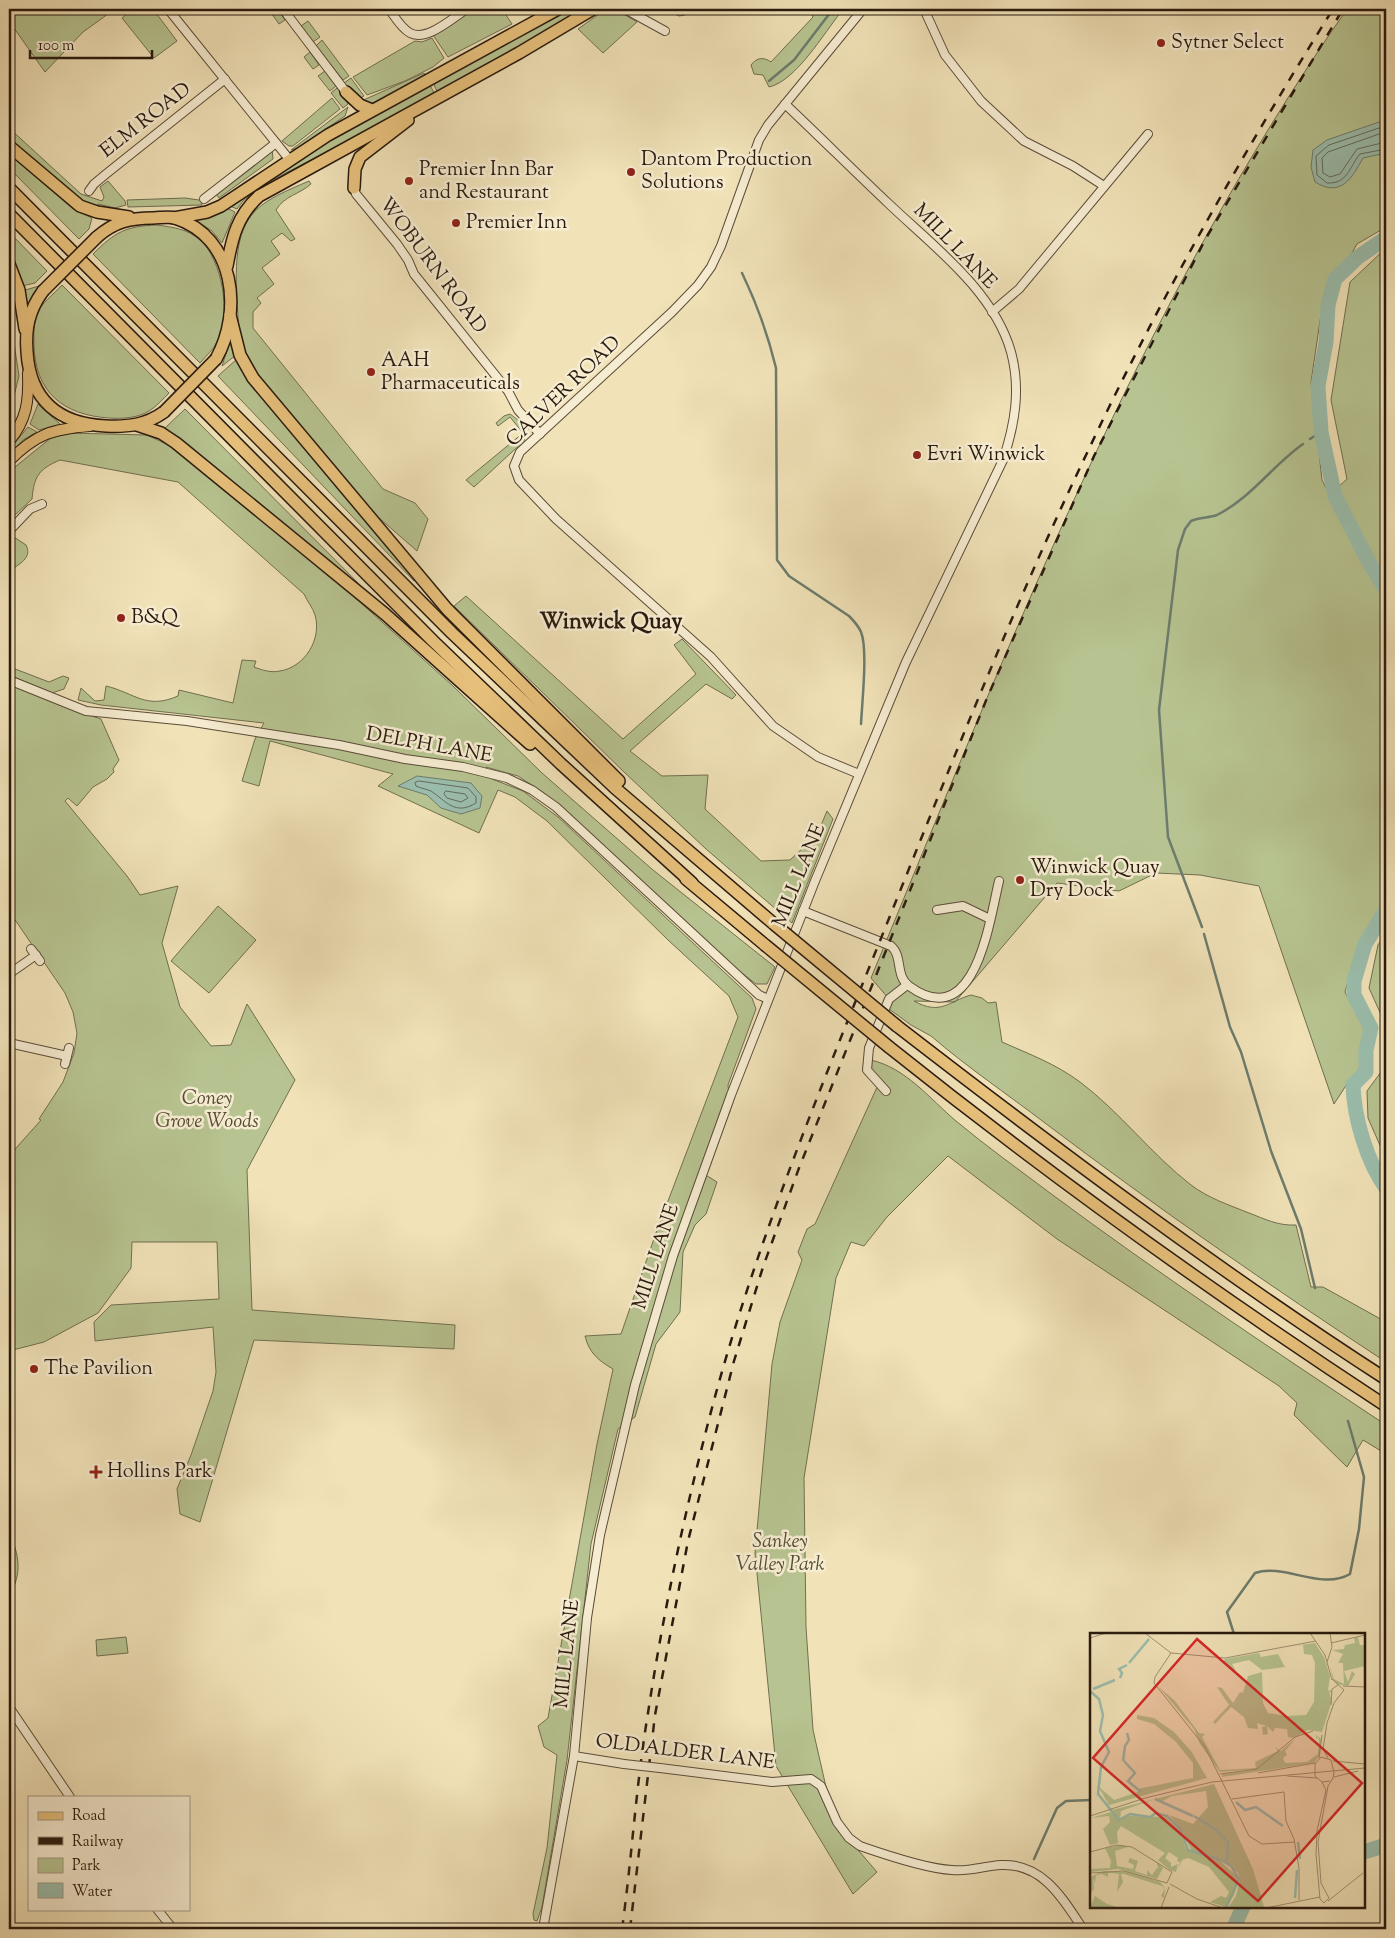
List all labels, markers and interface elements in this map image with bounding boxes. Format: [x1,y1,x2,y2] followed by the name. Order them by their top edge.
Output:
[30,28,152,60] scale bar
[1171,29,1284,58] place label: Sytner Select
[38,36,75,57] text: 100 m
[1155,37,1167,49] marker: Sytner Select
[94,76,198,166] street label: ELM ROAD
[641,146,813,198] place label: Dantom Production Solutions
[419,156,554,208] place label: Premier Inn Bar and Restaurant
[625,166,637,178] marker: Dantom Production Solutions
[403,175,415,187] marker: Premier Inn Bar and Restaurant
[371,192,493,340] street label: WOBURN ROAD
[905,197,1003,297] street label: MILL LANE
[466,209,567,238] place label: Premier Inn
[450,217,462,229] marker: Premier Inn
[500,330,628,454] street label: CALVER ROAD
[381,347,520,399] place label: AAH Pharmaceuticals
[365,366,377,378] marker: AAH Pharmaceuticals
[927,441,1045,470] place label: Evri Winwick
[911,449,923,461] marker: Evri Winwick
[131,604,180,633] place label: B&Q
[540,607,682,639] district label: Winwick Quay
[115,612,127,624] marker: B&Q
[364,721,494,771] street label: DELPH LANE
[766,820,834,932] street label: MILL LANE
[1030,854,1160,906] place label: Winwick Quay Dry Dock
[1014,874,1026,886] marker: Winwick Quay Dry Dock
[155,1085,259,1137] park label: Coney Grove Woods
[626,1200,688,1314] street label: MILL LANE
[44,1355,153,1384] place label: The Pavilion
[28,1363,40,1375] marker: The Pavilion
[107,1458,213,1487] place label: Hollins Park
[89,1465,103,1479] marker: Hollins Park
[736,1528,825,1580] park label: Sankey Valley Park
[548,1598,588,1710] street label: MILL LANE
[1090,1633,1365,1908] inset map
[594,1728,776,1778] street label: OLD ALDER LANE
[28,1796,190,1910] legend
[72,1806,106,1827] text: Road
[72,1832,124,1853] text: Railway
[72,1856,101,1877] text: Park
[72,1882,113,1903] text: Water

